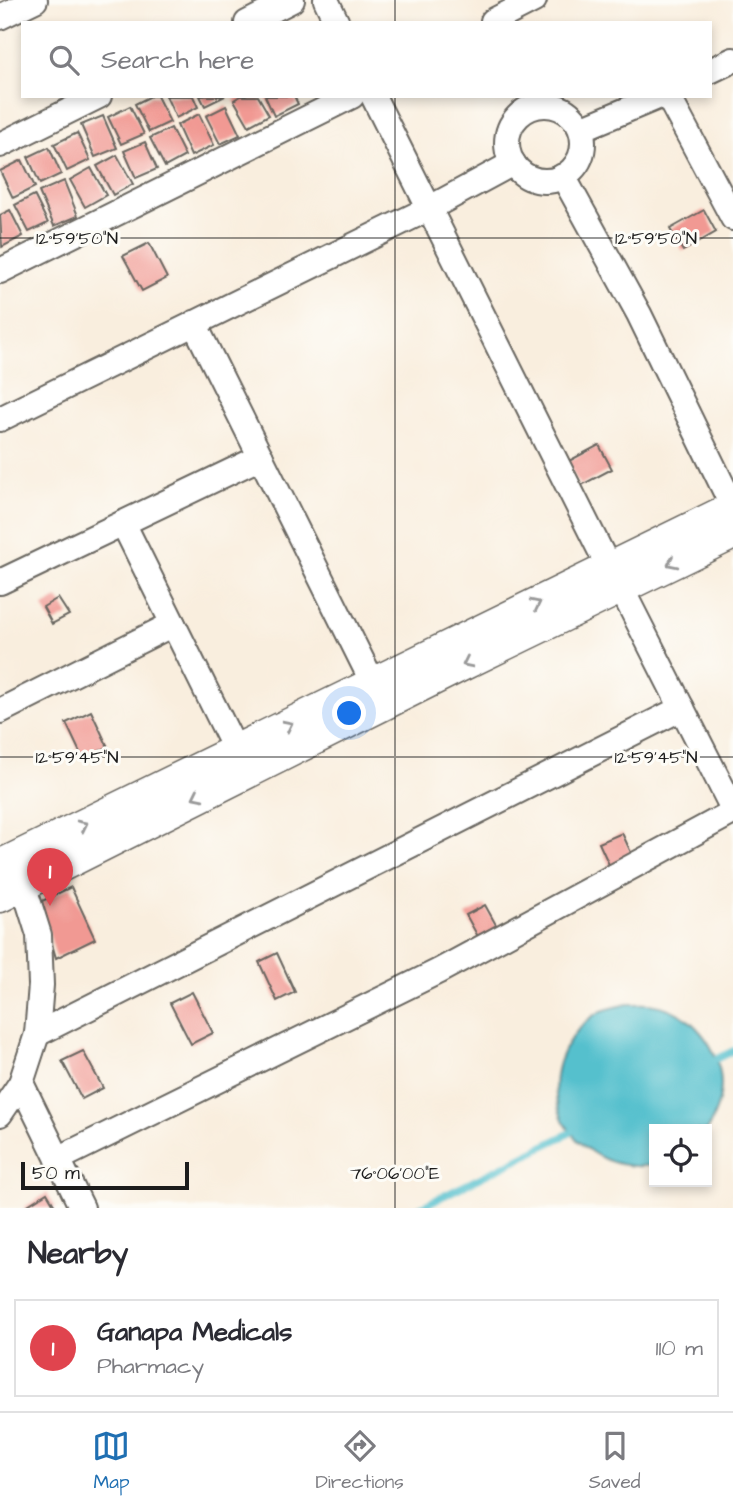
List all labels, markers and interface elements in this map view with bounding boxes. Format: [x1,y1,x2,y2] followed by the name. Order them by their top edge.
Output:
[21,21,712,98] search box
[45,41,83,79] icon: search
[101,42,254,78] text: Search here
[36,226,118,251] text: 12°59'50"N
[615,226,697,251] text: 12°59'50"N
[667,555,679,569] one-way arrow
[529,598,541,612] one-way arrow
[462,654,474,668] one-way arrow
[332,696,366,730] your location
[281,719,293,733] one-way arrow
[35,745,119,770] text: 12°59'45"N
[614,745,698,770] text: 12°59'45"N
[192,788,204,802] one-way arrow
[76,819,88,833] one-way arrow
[27,848,73,906] pin: 1
[649,1124,712,1187] map controls
[649,1124,712,1187] button: locate
[21,1159,189,1191] scale bar
[32,1160,80,1187] text: 50 m
[350,1161,440,1186] text: 76°06'00"E
[28,1233,128,1275] text: Nearby
[97,1314,292,1350] text: Ganapa Medicals
[52,1332,54,1364] text: 1
[655,1332,703,1364] text: 110 m
[97,1350,204,1382] text: Pharmacy
[92,1427,130,1496] tab: Map
[315,1427,404,1496] tab: Directions
[589,1427,640,1496] tab: Saved

